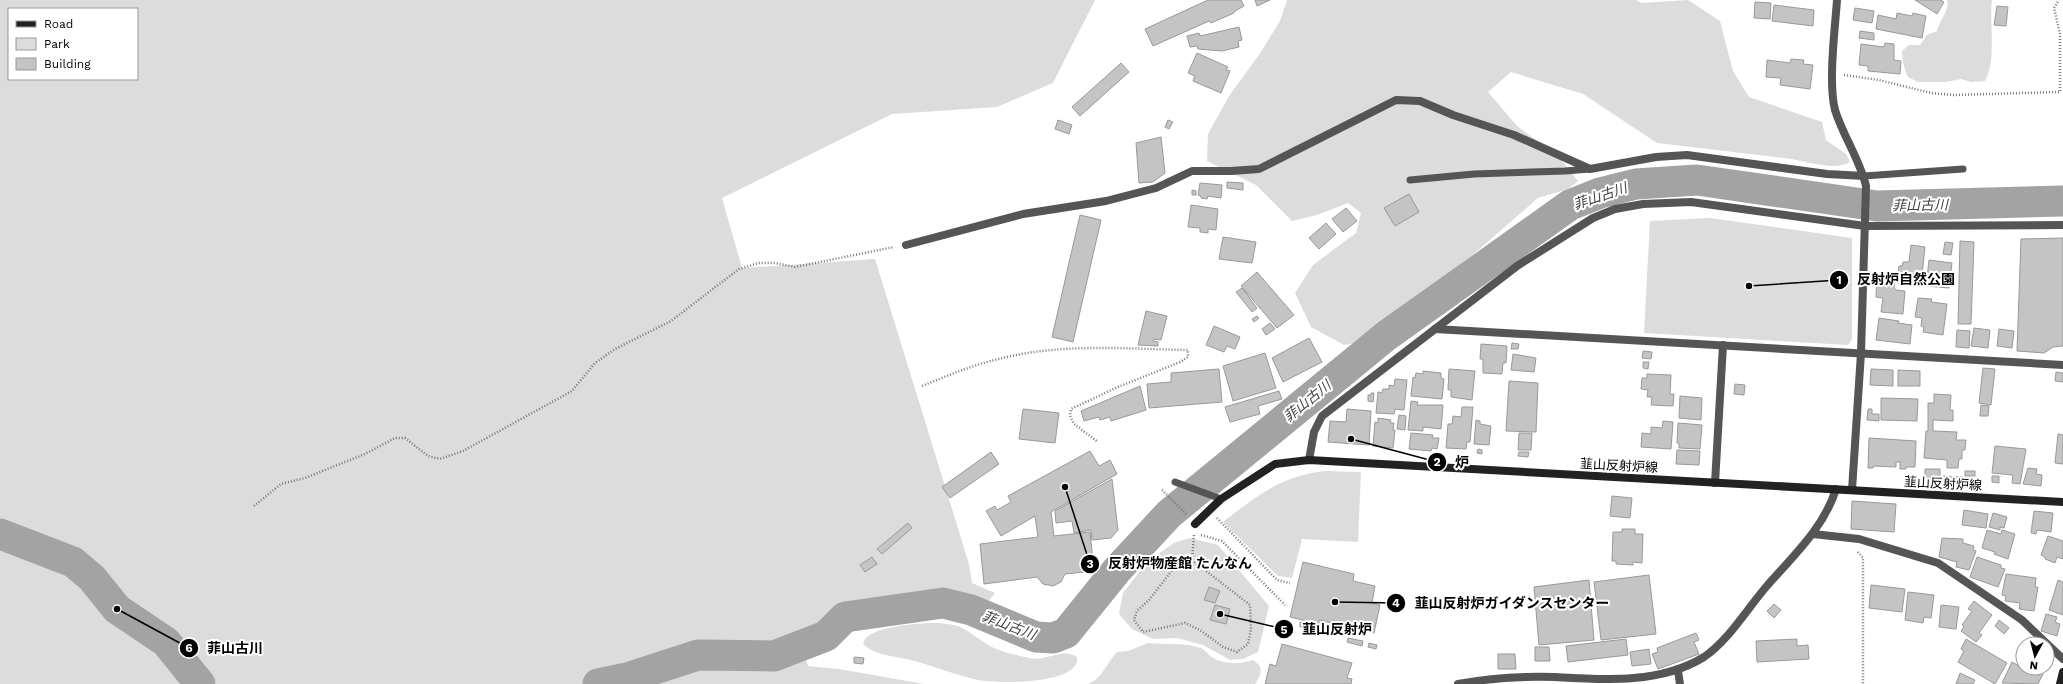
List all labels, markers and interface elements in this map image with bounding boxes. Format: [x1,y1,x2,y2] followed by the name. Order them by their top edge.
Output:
[8,8,138,80] legend
[44,17,73,31] text: Road
[44,37,70,51] text: Park
[44,57,91,71] text: Building
[1571,179,1631,213] water label: 菲山古川
[1892,196,1950,213] water label: 菲山古川
[1829,267,1963,293] callout: 反射炉自然公園
[1857,271,1955,287] text: 反射炉自然公園
[1836,273,1842,287] text: 1
[1280,376,1335,425] water label: 菲山古川
[1427,449,1477,475] callout: 炉
[1455,454,1469,470] text: 炉
[1433,455,1441,469] text: 2
[1580,456,1658,475] street label: 韮山反射炉線
[1904,474,1982,493] street label: 韮山反射炉線
[1080,551,1260,577] callout: 反射炉物産館 たんなん
[1108,555,1252,571] text: 反射炉物産館 たんなん
[1086,557,1094,571] text: 3
[1386,590,1618,616] callout: 韮山反射炉ガイダンスセンター
[1414,595,1610,611] text: 韮山反射炉ガイダンスセンター
[1392,596,1400,610] text: 4
[980,607,1040,643] water label: 菲山古川
[1274,616,1380,642] callout: 韮山反射炉
[1302,621,1372,637] text: 韮山反射炉
[1281,623,1288,637] text: 5
[179,635,271,661] callout: 菲山古川
[2015,636,2055,676] north arrow
[207,640,263,656] text: 菲山古川
[185,641,193,655] text: 6
[2029,658,2039,672] text: N

